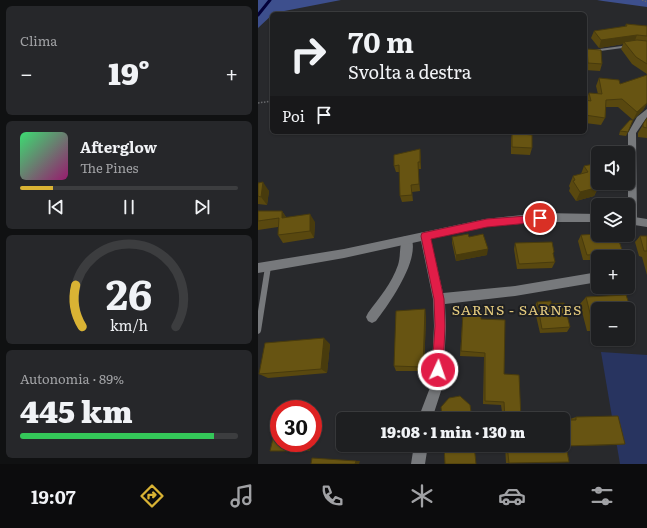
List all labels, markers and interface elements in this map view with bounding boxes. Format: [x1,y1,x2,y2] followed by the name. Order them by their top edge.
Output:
[348,20,414,62] text: 70 m
[282,28,334,80] icon: right
[20,31,57,50] text: Clima
[108,50,150,94] text: 19°
[20,56,33,89] text: −
[225,56,238,89] text: +
[348,58,471,85] text: Svolta a destra
[282,104,305,127] text: Poi
[313,104,335,126] icon: arrive
[80,135,157,158] text: Afterglow
[591,146,635,346] map controls
[591,146,635,190] button: sound
[80,158,138,177] text: The Pines
[45,196,67,218] icon: previous
[118,196,140,218] icon: pause
[191,196,213,218] icon: next
[591,198,635,242] button: layers
[523,201,557,235] pin
[529,207,551,229] icon: arrive
[591,250,635,294] button: +
[106,261,152,323] text: 26
[452,299,582,319] district label: SARNS - SARNES
[591,302,635,346] button: −
[110,314,149,335] text: km/h
[417,349,459,391] position arrow
[20,369,124,388] text: Autonomia · 89%
[20,388,133,432] text: 445 km
[270,400,322,452] speed limit sign: 30
[381,420,525,443] text: 19:08 · 1 min · 130 m
[138,482,166,510] icon: directions
[228,482,256,510] icon: music
[318,482,346,510] icon: phone
[408,482,436,510] icon: climate
[498,482,526,510] icon: car
[588,482,616,510] icon: filters
[31,483,76,510] text: 19:07

